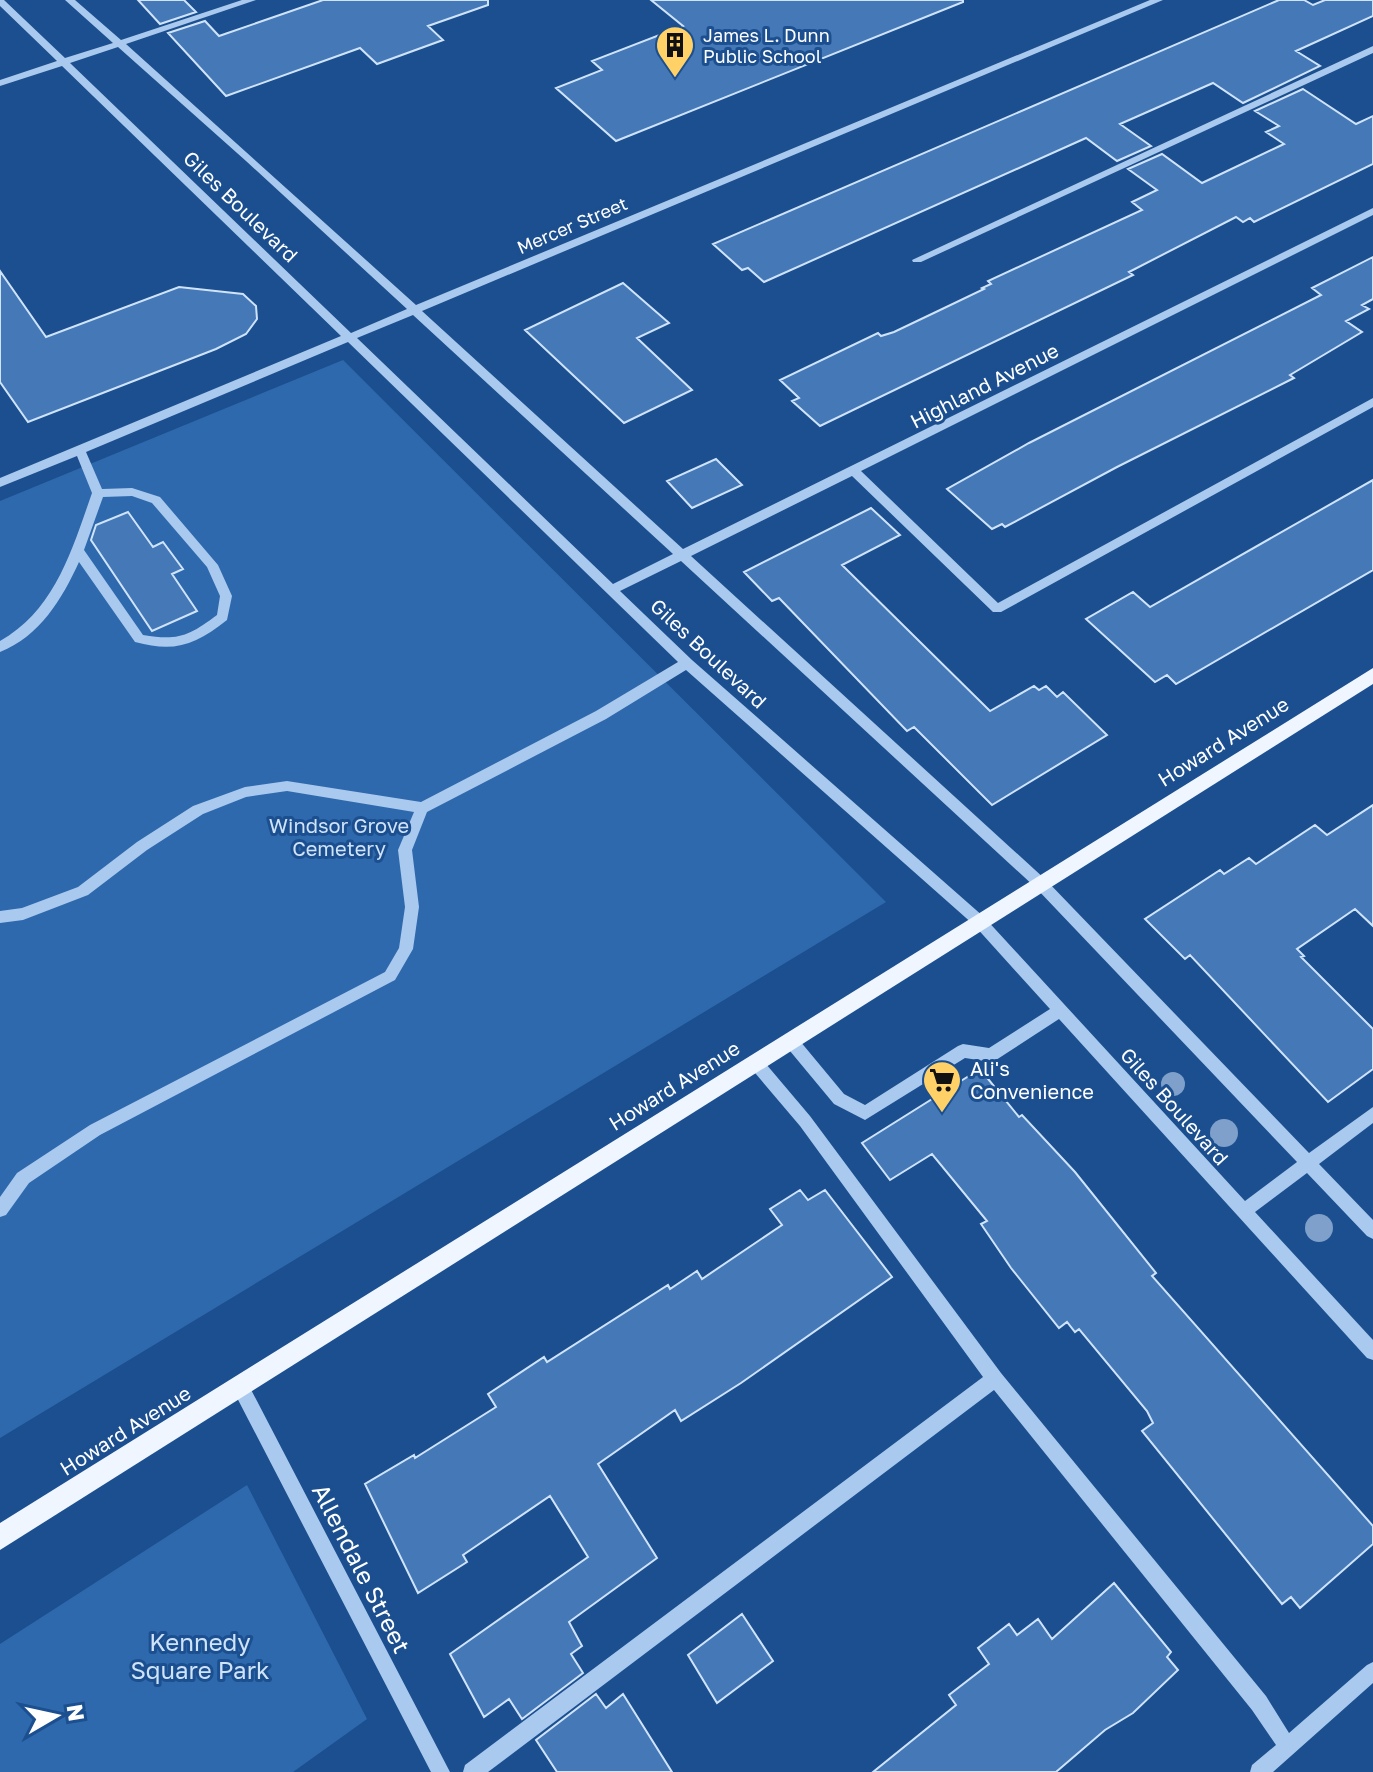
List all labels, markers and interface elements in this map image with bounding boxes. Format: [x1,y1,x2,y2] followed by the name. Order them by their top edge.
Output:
[654,24,696,79] building icon: James L. Dunn Public School
[703,24,830,67] place label: James L. Dunn Public School
[179,145,303,267] street label: Giles Boulevard
[513,192,631,258] street label: Mercer Street
[906,337,1062,433] street label: Highland Avenue
[646,593,772,713] street label: Giles Boulevard
[1153,691,1293,791] street label: Howard Avenue
[269,813,409,860] park label: Windsor Grove Cemetery
[604,1035,744,1135] street label: Howard Avenue
[1116,1042,1234,1170] street label: Giles Boulevard
[970,1056,1094,1103] place label: Ali's Convenience
[921,1059,963,1114] supermarket icon: Ali's Convenience
[55,1380,195,1480] street label: Howard Avenue
[307,1478,417,1658] street label: Allendale Street
[130,1627,270,1684] park label: Kennedy Square Park
[16,1676,96,1756] north arrow
[62,1702,91,1723] text: N

